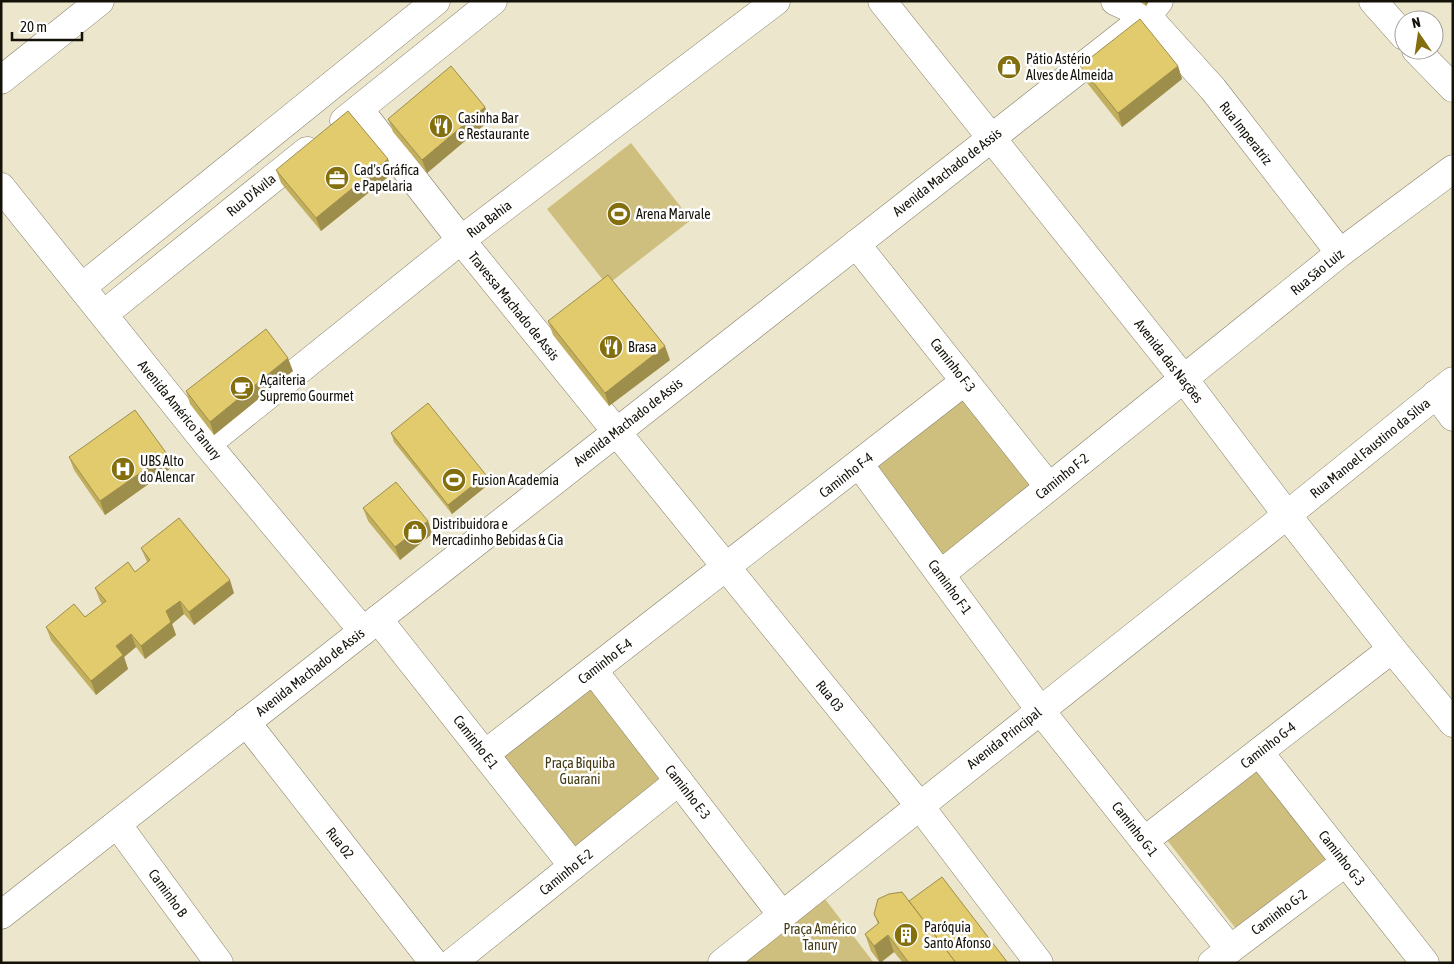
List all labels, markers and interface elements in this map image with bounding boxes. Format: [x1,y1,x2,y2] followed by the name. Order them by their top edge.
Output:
[12,10,82,42] scale bar
[1394,10,1444,60] north arrow
[1410,14,1422,31] text: N
[20,18,47,35] text: 20 m
[1026,51,1114,83] place label: Pátio Astério Alves de Almeida
[996,54,1022,80] shop icon: Pátio Astério Alves de Almeida
[1216,98,1276,168] street label: Rua Imperatriz
[458,110,529,142] place label: Casinha Bar e Restaurante
[428,113,454,139] restaurant icon: Casinha Bar e Restaurante
[890,125,1004,219] street label: Avenida Machado de Assis
[354,162,419,194] place label: Cad's Gráfica e Papelaria
[324,165,350,191] office icon: Cad's Gráfica e Papelaria
[223,170,279,220] street label: Rua D'Ávila
[463,197,515,241] street label: Rua Bahia
[606,201,632,227] sports icon: Arena Marvale
[636,206,711,222] place label: Arena Marvale
[1287,246,1347,298] street label: Rua São Luiz
[465,248,563,364] street label: Travessa Machado de Assis
[1131,316,1207,406] street label: Avenida das Nações
[598,334,624,360] restaurant icon: Brasa
[927,335,979,395] street label: Caminho F-3
[628,339,656,355] place label: Brasa
[135,357,225,463] street label: Avenida Américo Tanury
[260,372,354,404] place label: Açaiteria Supremo Gourmet
[229,375,255,401] cafe icon: Açaiteria Supremo Gourmet
[571,375,685,469] street label: Avenida Machado de Assis
[1307,395,1433,501] street label: Rua Manoel Faustino da Silva
[816,449,876,501] street label: Caminho F-4
[1032,450,1092,502] street label: Caminho F-2
[140,453,195,485] place label: UBS Alto do Alencar
[110,456,136,482] hospital icon: UBS Alto do Alencar
[441,467,467,493] sports icon: Fusion Academia
[472,472,559,488] place label: Fusion Academia
[432,516,564,548] place label: Distribuidora e Mercadinho Bebidas & Cia
[402,519,428,545] shop icon: Distribuidora e Mercadinho Bebidas & Cia
[925,557,975,617] street label: Caminho F-1
[253,625,367,719] street label: Avenida Machado de Assis
[575,635,636,687] street label: Caminho E-4
[813,677,847,715] street label: Rua 03
[964,704,1045,772] street label: Avenida Principal
[450,712,502,772] street label: Caminho E-1
[1237,718,1299,772] street label: Caminho G-4
[545,755,615,787] park label: Praça Biquiba Guarani
[662,762,714,822] street label: Caminho E-3
[1109,798,1161,860] street label: Caminho G-1
[323,824,357,862] street label: Rua 02
[1315,827,1369,889] street label: Caminho G-3
[536,846,596,898] street label: Caminho E-2
[145,866,191,920] street label: Caminho B
[1248,886,1310,938] street label: Caminho G-2
[924,919,991,951] place label: Paróquia Santo Afonso
[783,921,857,953] park label: Praça Américo Tanury
[893,922,919,948] building icon: Paróquia Santo Afonso

